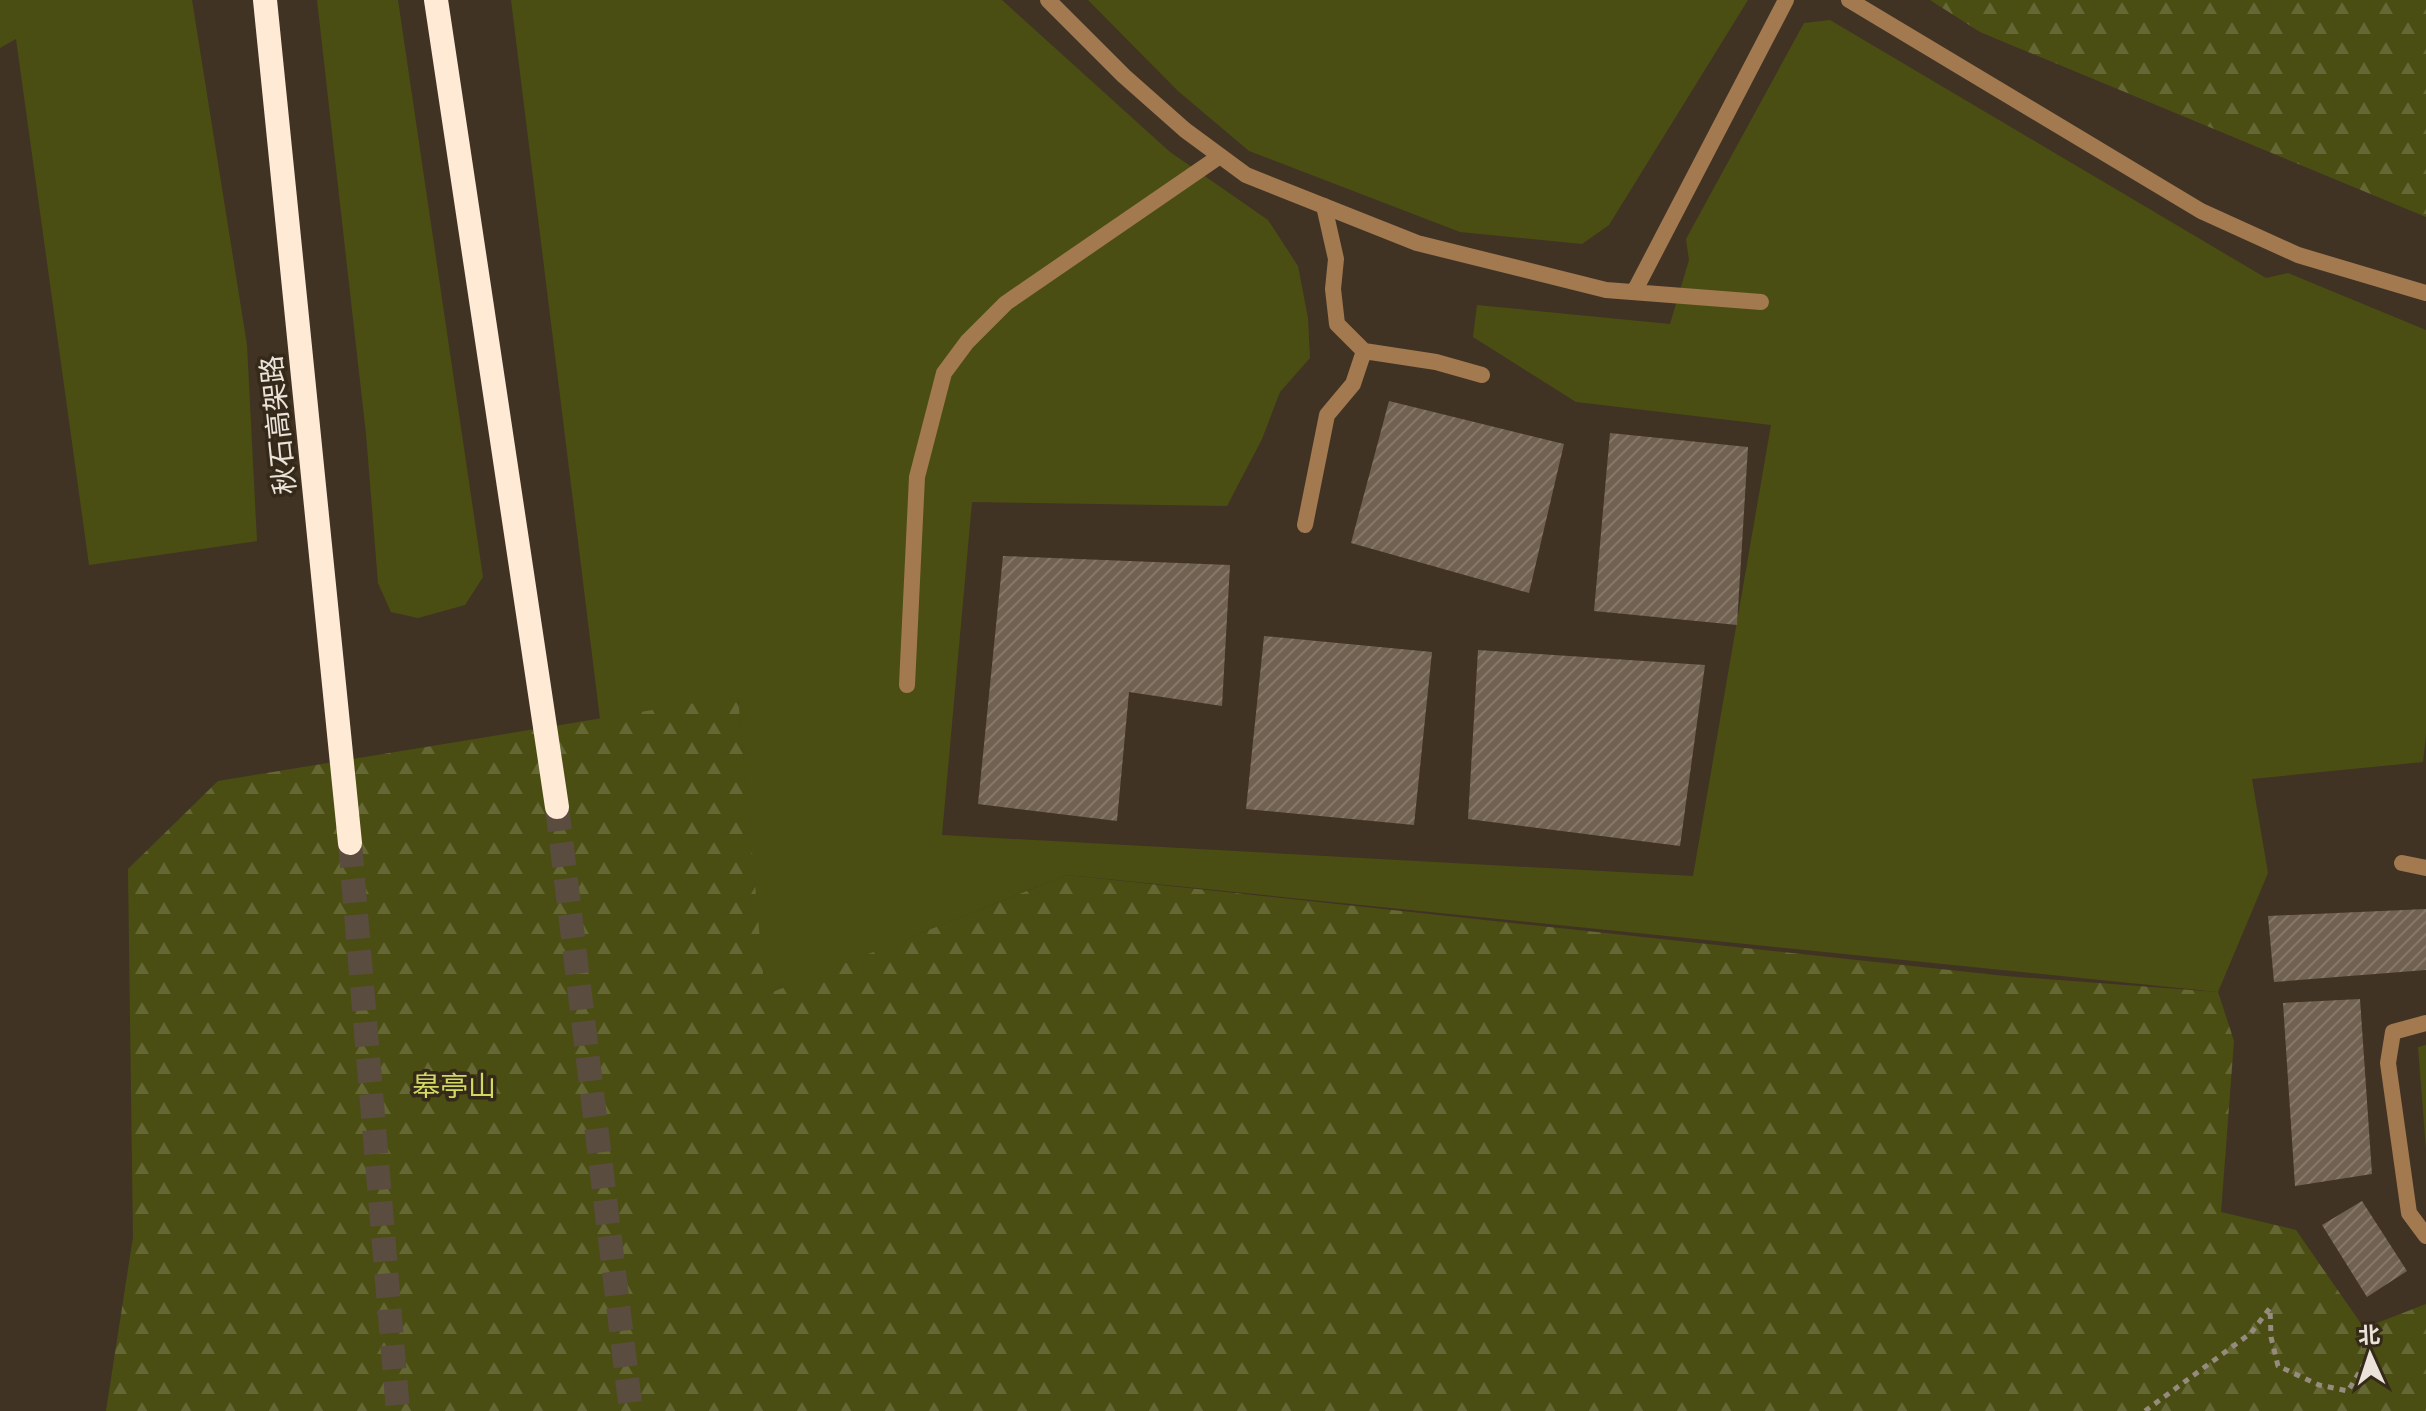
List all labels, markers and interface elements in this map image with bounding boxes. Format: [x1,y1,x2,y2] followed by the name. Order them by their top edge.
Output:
[251,353,306,497] street label: 秋石高架路
[412,1066,496,1107] park label: 皋亭山
[2330,1315,2410,1395] north arrow
[2357,1318,2381,1352] text: 北

